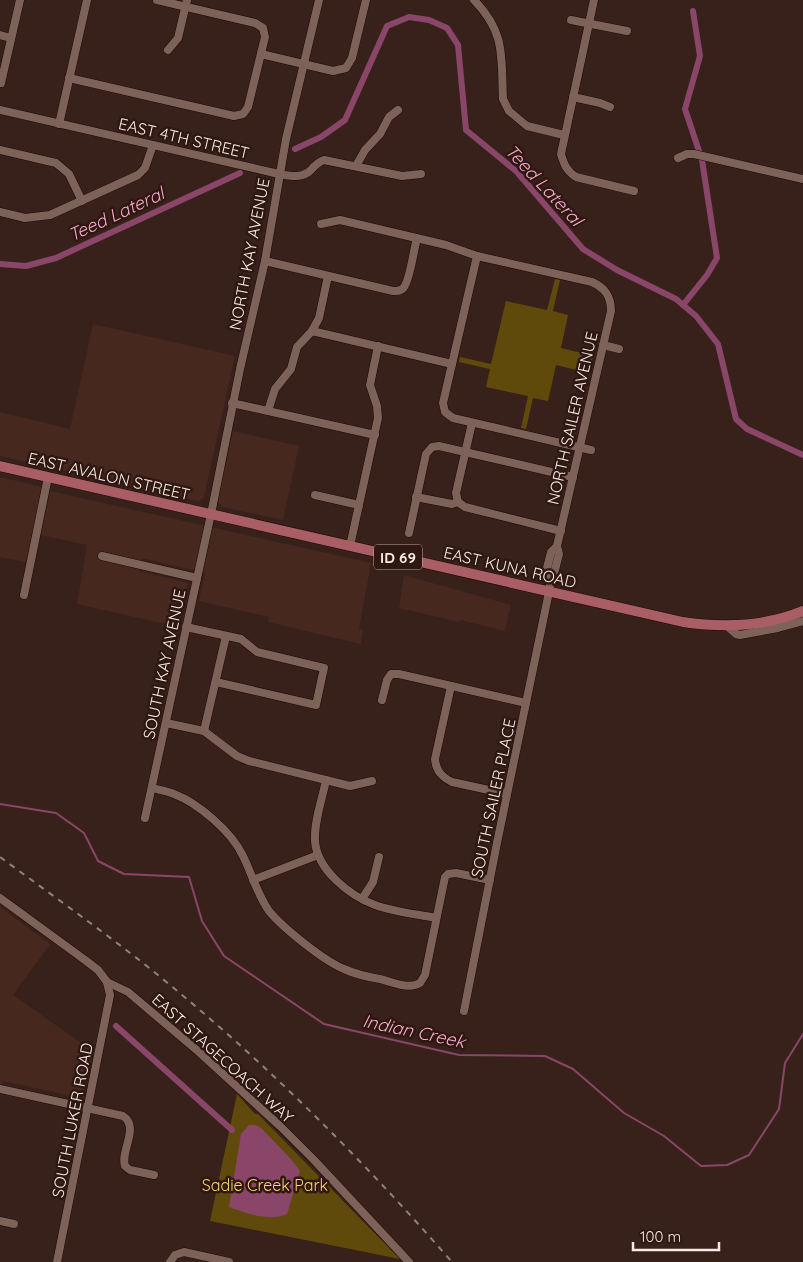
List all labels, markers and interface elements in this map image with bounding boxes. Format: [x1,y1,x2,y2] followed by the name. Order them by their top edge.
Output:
[117,113,252,163] street label: EAST 4TH STREET
[500,139,589,232] water label: Teed Lateral
[224,176,274,332] street label: NORTH KAY AVENUE
[64,181,169,246] water label: Teed Lateral
[542,330,602,506] street label: NORTH SAILER AVENUE
[26,448,192,504] street label: EAST AVALON STREET
[442,542,578,592] street label: EAST KUNA ROAD
[374,544,422,570] road number: ID 69
[138,587,190,741] street label: SOUTH KAY AVENUE
[466,717,520,879] street label: SOUTH SAILER PLACE
[148,989,298,1127] street label: EAST STAGECOACH WAY
[361,1009,469,1053] water label: Indian Creek
[47,1041,97,1199] street label: SOUTH LUKER ROAD
[202,1175,328,1195] park label: Sadie Creek Park
[633,1220,719,1252] scale bar
[640,1227,681,1246] text: 100 m

